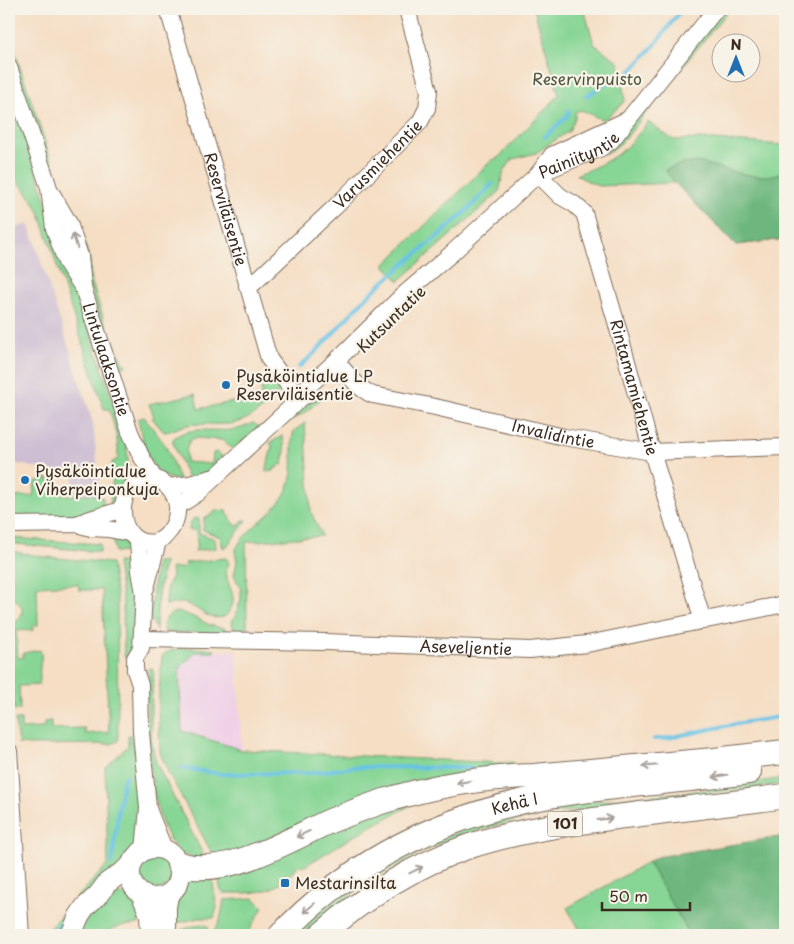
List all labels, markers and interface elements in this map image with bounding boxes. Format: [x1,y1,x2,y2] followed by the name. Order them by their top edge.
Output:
[712,32,762,82] north arrow
[730,34,742,55] text: N
[532,66,642,90] park label: Reservinpuisto
[327,113,427,214] street label: Varusmiehentie
[534,127,625,184] street label: Painiityntie
[199,149,254,268] street label: Reserviläisentie
[70,233,80,249] one-way arrow
[350,279,431,358] street label: Kutsuntatie
[78,299,137,419] street label: Lintulaaksontie
[605,316,665,458] street label: Rintamamiehentie
[236,363,373,405] place label: Pysäköintialue LP Reserviläisentie
[220,379,232,391] marker: Pysäköintialue LP Reserviläisentie
[510,412,597,453] street label: Invalidintie
[35,458,159,500] place label: Pysäköintialue Viherpeiponkuja
[19,474,31,486] marker: Pysäköintialue Viherpeiponkuja
[419,633,512,660] street label: Aseveljentie
[642,761,658,770] one-way arrow
[712,772,728,782] one-way arrow
[456,778,472,788] one-way arrow
[488,785,540,820] street label: Kehä I
[548,812,582,836] road number: 101
[597,814,613,824] one-way arrow
[296,829,311,839] one-way arrow
[408,865,423,874] one-way arrow
[295,870,396,894] place label: Mestarinsilta
[279,877,291,889] marker: Mestarinsilta
[602,879,689,911] scale bar
[609,884,648,907] text: 50 m
[303,902,316,913] one-way arrow

